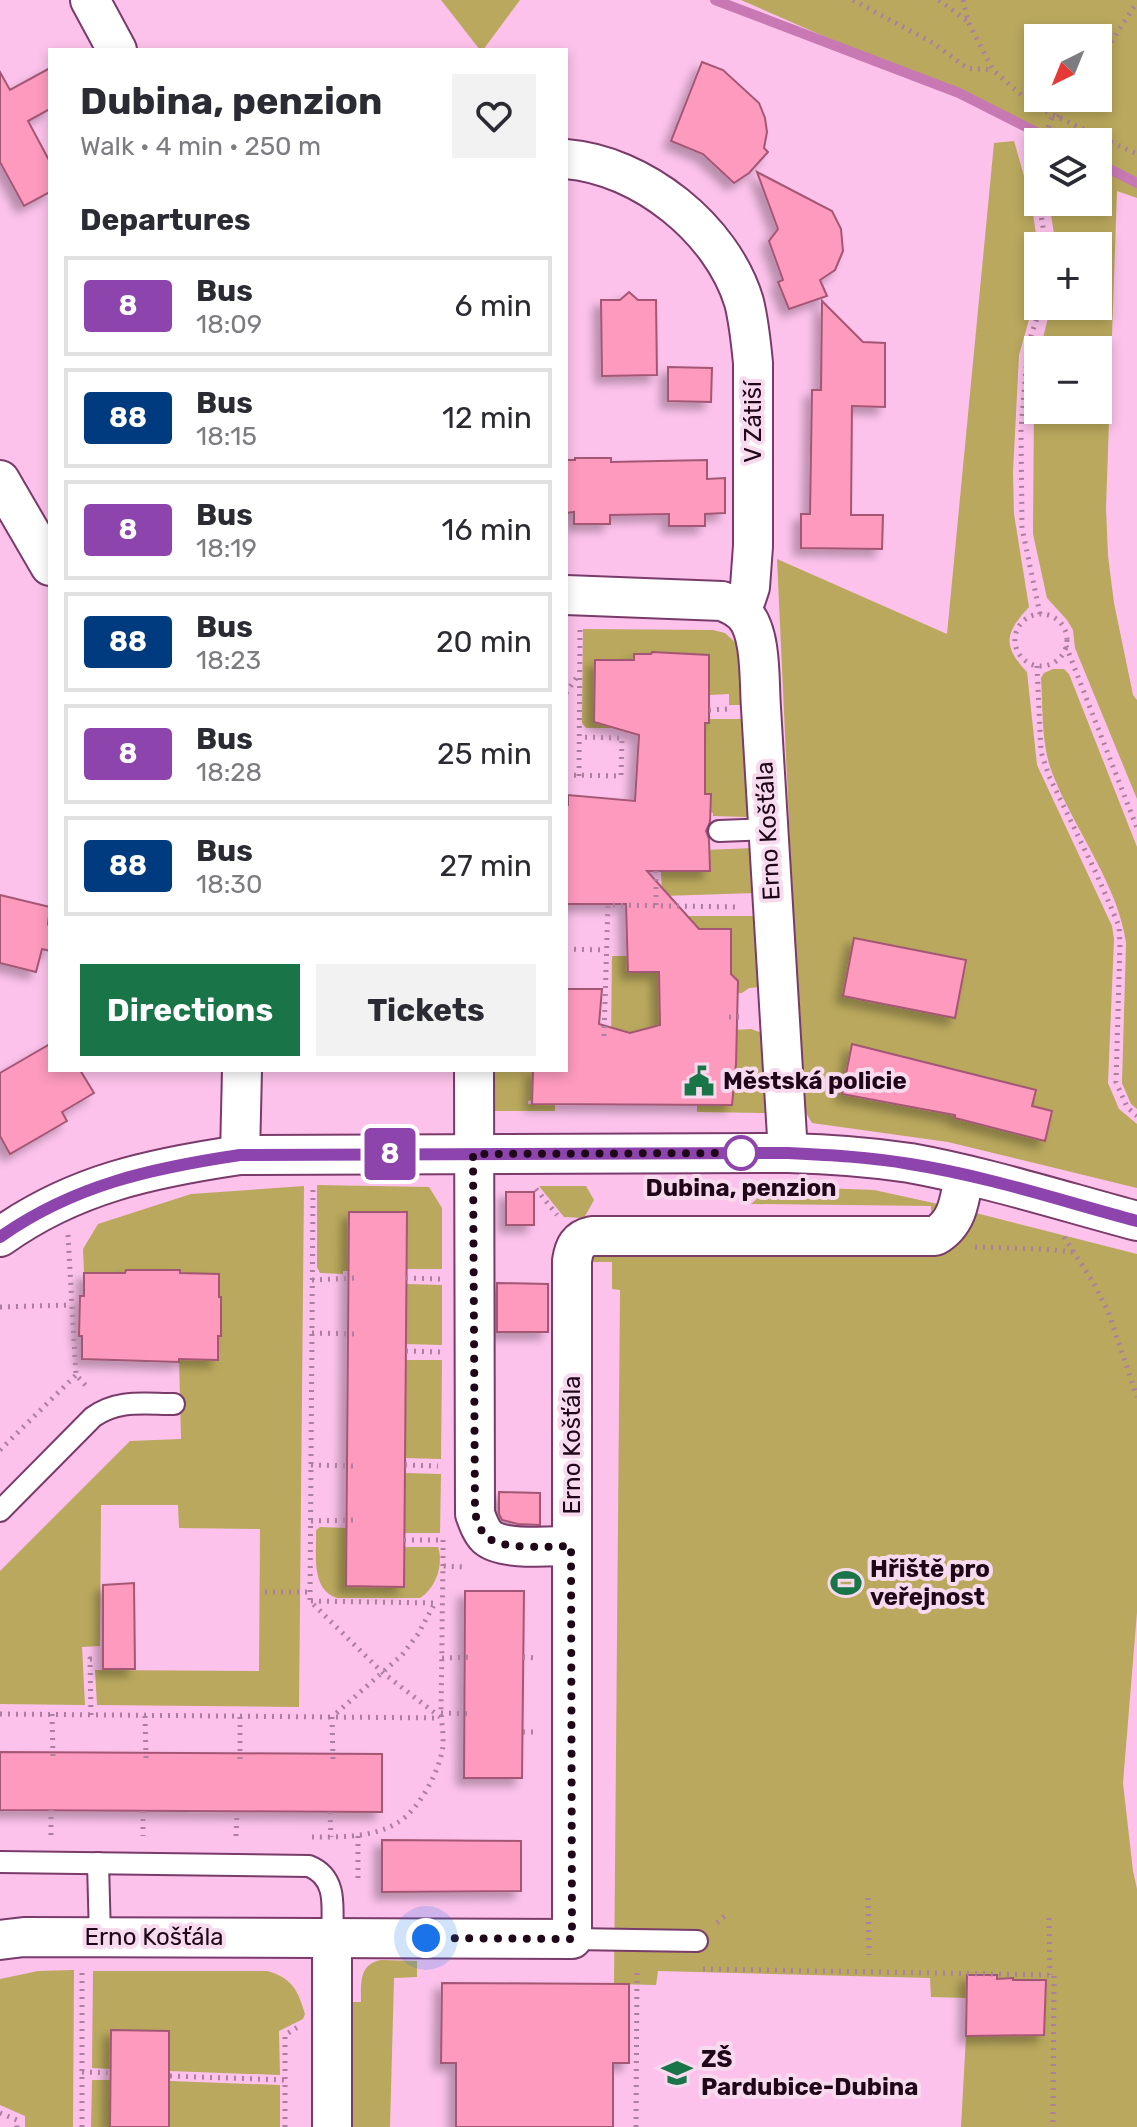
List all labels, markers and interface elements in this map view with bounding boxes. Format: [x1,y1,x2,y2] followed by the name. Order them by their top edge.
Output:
[1024,24,1112,112] north arrow
[1024,24,1112,424] map controls
[452,74,536,158] button: heart
[80,78,382,124] text: Dubina, penzion
[1024,128,1112,216] button: layers
[80,131,321,162] text: Walk · 4 min · 250 m
[80,202,251,238] text: Departures
[1024,232,1112,320] button: +
[196,273,253,309] text: Bus
[454,288,532,324] text: 6 min
[119,289,137,322] text: 8
[196,309,262,340] text: 18:09
[1024,336,1112,424] button: −
[739,380,767,463] street label: V Zátiší
[196,385,253,421] text: Bus
[442,400,532,436] text: 12 min
[109,401,147,434] text: 88
[196,421,257,452] text: 18:15
[196,497,253,533] text: Bus
[442,512,532,548] text: 16 min
[119,513,137,546] text: 8
[196,533,257,564] text: 18:19
[196,609,253,645] text: Bus
[436,624,532,660] text: 20 min
[109,625,147,658] text: 88
[196,645,261,676] text: 18:23
[196,721,253,757] text: Bus
[437,736,532,772] text: 25 min
[119,737,137,770] text: 8
[196,757,262,788] text: 18:28
[750,761,786,901] street label: Erno Košťála
[196,833,253,869] text: Bus
[440,848,532,884] text: 27 min
[109,849,147,882] text: 88
[196,869,262,900] text: 18:30
[80,964,300,1056] button: Directions
[316,964,536,1056] button: Tickets
[682,1064,716,1098] public building icon: Městská policie
[723,1067,907,1095] place label: Městská policie
[364,1128,416,1180] line badge: 8
[724,1136,758,1170] marker: Dubina, penzion
[381,1137,399,1170] text: 8
[645,1174,837,1202] place label: Dubina, penzion
[558,1375,586,1515] street label: Erno Košťála
[870,1555,990,1611] place label: Hřiště pro veřejnost
[829,1566,863,1600] sports icon: Hřiště pro veřejnost
[406,1918,446,1958] your location
[84,1923,224,1951] street label: Erno Košťála
[701,2044,918,2101] place label: ZŠ Pardubice-Dubina
[660,2056,694,2090] school or university icon: ZŠ Pardubice-Dubina

